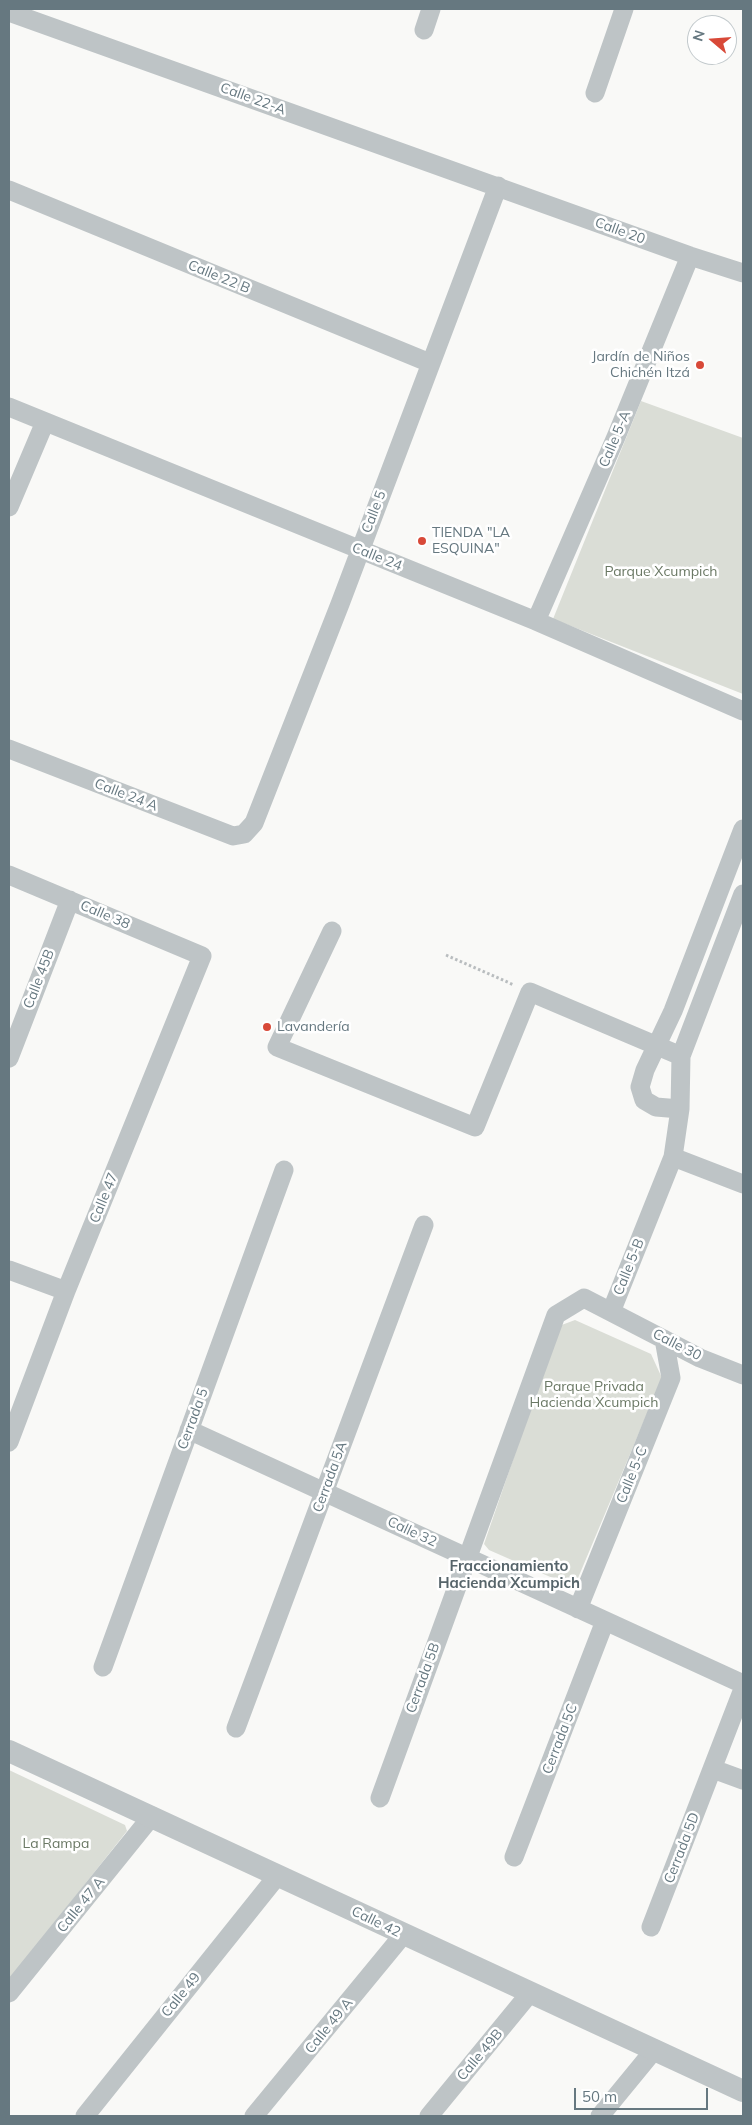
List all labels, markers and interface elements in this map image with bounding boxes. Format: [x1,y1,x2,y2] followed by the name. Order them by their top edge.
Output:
[687,15,737,65] north arrow
[688,28,709,43] text: N
[218,79,288,119] street label: Calle 22-A
[592,214,648,248] street label: Calle 20
[185,257,253,297] street label: Calle 22 B
[592,349,690,382] place label: Jardín de Niños Chichén Itzá
[694,359,706,371] marker: Jardín de Niños Chichén Itzá
[596,408,634,470] street label: Calle 5-A
[358,488,390,536] street label: Calle 5
[432,525,510,558] place label: TIENDA "LA ESQUINA"
[416,535,428,547] marker: TIENDA "LA ESQUINA"
[350,539,404,575] street label: Calle 24
[604,564,718,580] park label: Parque Xcumpich
[92,775,160,815] street label: Calle 24 A
[78,897,132,933] street label: Calle 38
[20,947,58,1011] street label: Calle 45B
[277,1019,350,1035] place label: Lavandería
[261,1021,273,1033] marker: Lavandería
[86,1171,122,1225] street label: Calle 47
[610,1236,648,1298] street label: Calle 5-B
[650,1326,704,1364] street label: Calle 30
[530,1379,658,1411] park label: Parque Privada Hacienda Xcumpich
[174,1386,212,1452] street label: Cerrada 5
[309,1439,351,1515] street label: Cerrada 5A
[613,1444,651,1506] street label: Calle 5-C
[385,1513,439,1551] street label: Calle 32
[438,1557,580,1592] district label: Fraccionamiento Hacienda Xcumpich
[403,1641,443,1715] street label: Cerrada 5B
[539,1702,581,1776] street label: Cerrada 5C
[661,1810,703,1886] street label: Cerrada 5D
[23,1836,89,1852] park label: La Rampa
[54,1874,108,1936] street label: Calle 47 A
[349,1903,403,1941] street label: Calle 42
[158,1969,204,2021] street label: Calle 49
[302,1995,356,2057] street label: Calle 49 A
[454,2026,506,2084] street label: Calle 49B
[577,2078,711,2110] scale bar
[582,2087,617,2106] text: 50 m

